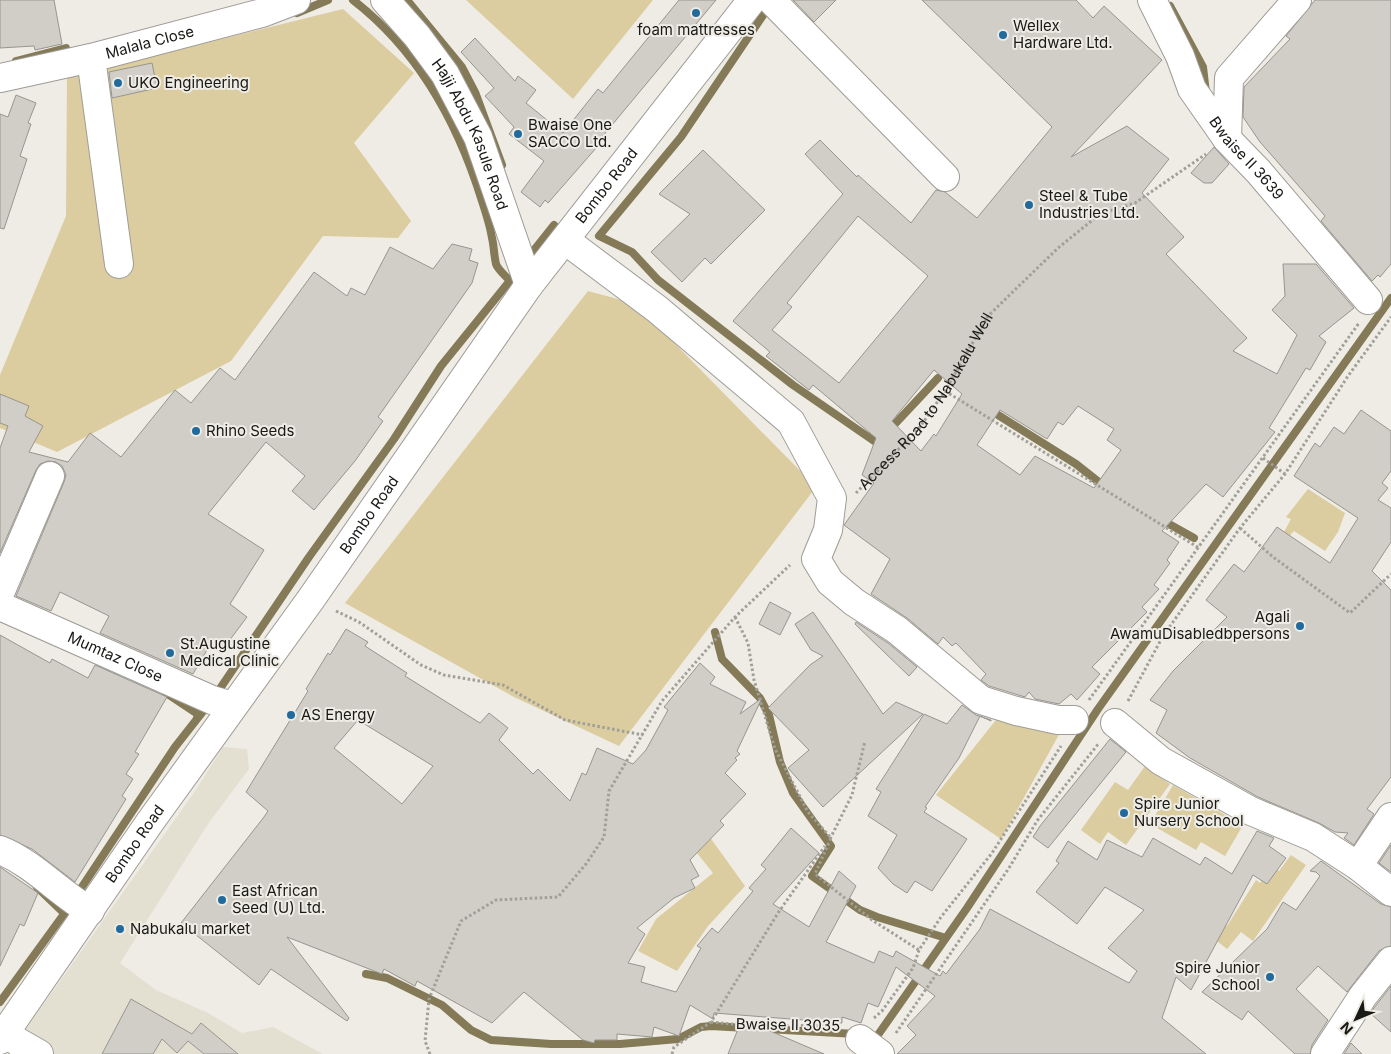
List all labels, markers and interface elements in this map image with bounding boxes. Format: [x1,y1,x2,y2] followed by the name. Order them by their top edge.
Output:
[690,7,702,19] marker: foam mattresses
[1013,16,1113,52] place label: Wellex Hardware Ltd.
[637,20,755,39] place label: foam mattresses
[103,21,196,63] street label: Malala Close
[997,29,1009,41] marker: Wellex Hardware Ltd.
[428,55,512,213] street label: Hajji Abdu Kasule Road
[128,73,249,92] place label: UKO Engineering
[112,77,124,89] marker: UKO Engineering
[1205,113,1288,203] street label: Bwaise II 3639
[528,115,612,151] place label: Bwaise One SACCO Ltd.
[512,128,524,140] marker: Bwaise One SACCO Ltd.
[571,144,642,227] street label: Bombo Road
[1039,186,1140,222] place label: Steel & Tube Industries Ltd.
[1023,199,1035,211] marker: Steel & Tube Industries Ltd.
[854,309,997,494] street label: Access Road to Nabukalu Well
[206,421,295,440] place label: Rhino Seeds
[190,425,202,437] marker: Rhino Seeds
[335,472,403,557] street label: Bombo Road
[1110,607,1290,643] place label: Agali AwamuDisabledbpersons
[1294,620,1306,632] marker: Agali AwamuDisabledbpersons
[65,627,166,686] street label: Mumtaz Close
[180,634,279,670] place label: St.Augustine Medical Clinic
[164,647,176,659] marker: St.Augustine Medical Clinic
[301,705,375,724] place label: AS Energy
[285,709,297,721] marker: AS Energy
[1134,794,1244,830] place label: Spire Junior Nursery School
[101,801,168,886] street label: Bombo Road
[1118,807,1130,819] marker: Spire Junior Nursery School
[232,881,325,917] place label: East African Seed (U) Ltd.
[216,894,228,906] marker: East African Seed (U) Ltd.
[130,919,250,938] place label: Nabukalu market
[114,923,126,935] marker: Nabukalu market
[1175,958,1260,994] place label: Spire Junior School
[1264,971,1276,983] marker: Spire Junior School
[1331,994,1381,1044] north arrow
[736,1014,840,1035] street label: Bwaise II 3035
[1336,1019,1356,1038] text: N

